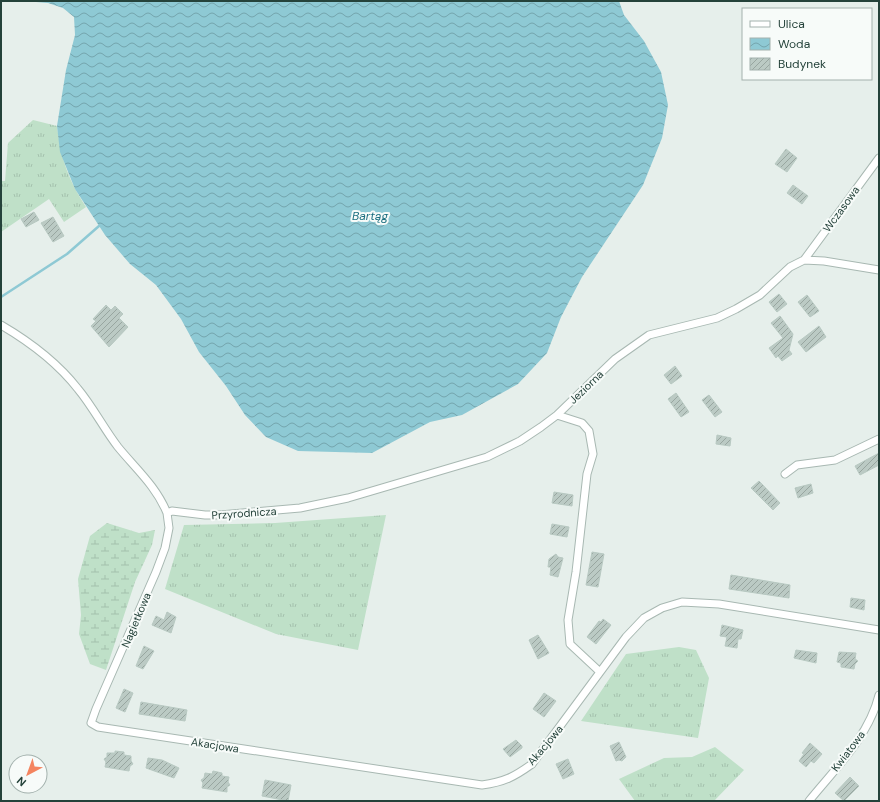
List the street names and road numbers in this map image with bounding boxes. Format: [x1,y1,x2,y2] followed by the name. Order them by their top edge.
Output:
[820,183,862,235] street label: Wczasowa
[566,367,606,407] street label: Jeziorna
[211,504,277,522] street label: Przyrodnicza
[118,590,154,650] street label: Nagietkowa
[524,722,566,768] street label: Akacjowa
[828,728,868,774] street label: Kwiatowa
[190,734,240,756] street label: Akacjowa

